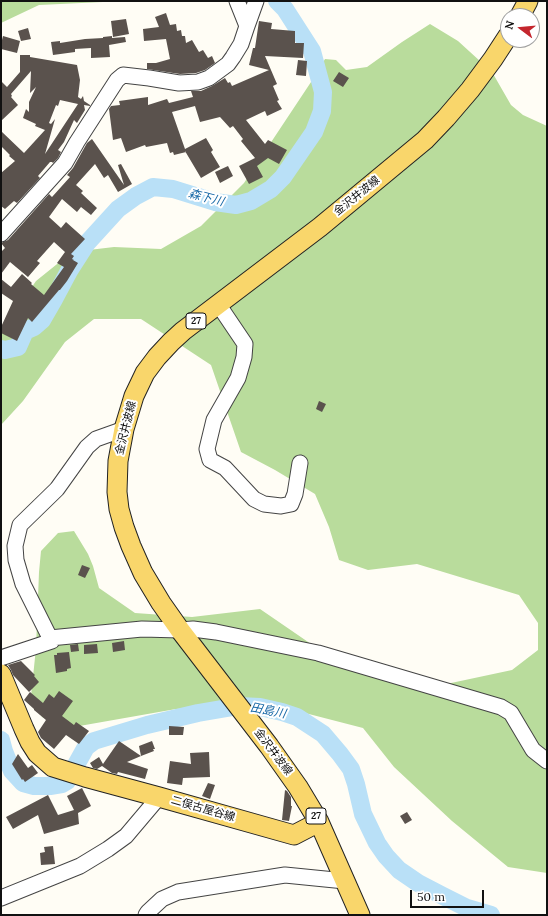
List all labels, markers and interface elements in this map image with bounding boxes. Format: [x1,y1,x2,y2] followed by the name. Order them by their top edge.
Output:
[500,8,540,48] north arrow
[502,19,517,31] text: N
[331,174,383,218] street label: 金沢井波線
[187,186,225,210] water label: 森下川
[186,313,206,329] road number: 27
[113,400,139,456] street label: 金沢井波線
[249,700,287,722] water label: 田島川
[251,726,295,778] street label: 金沢井波線
[169,794,237,824] street label: 二俣古屋谷線
[306,808,326,824] road number: 27
[412,882,486,908] scale bar
[417,889,445,904] text: 50 m

